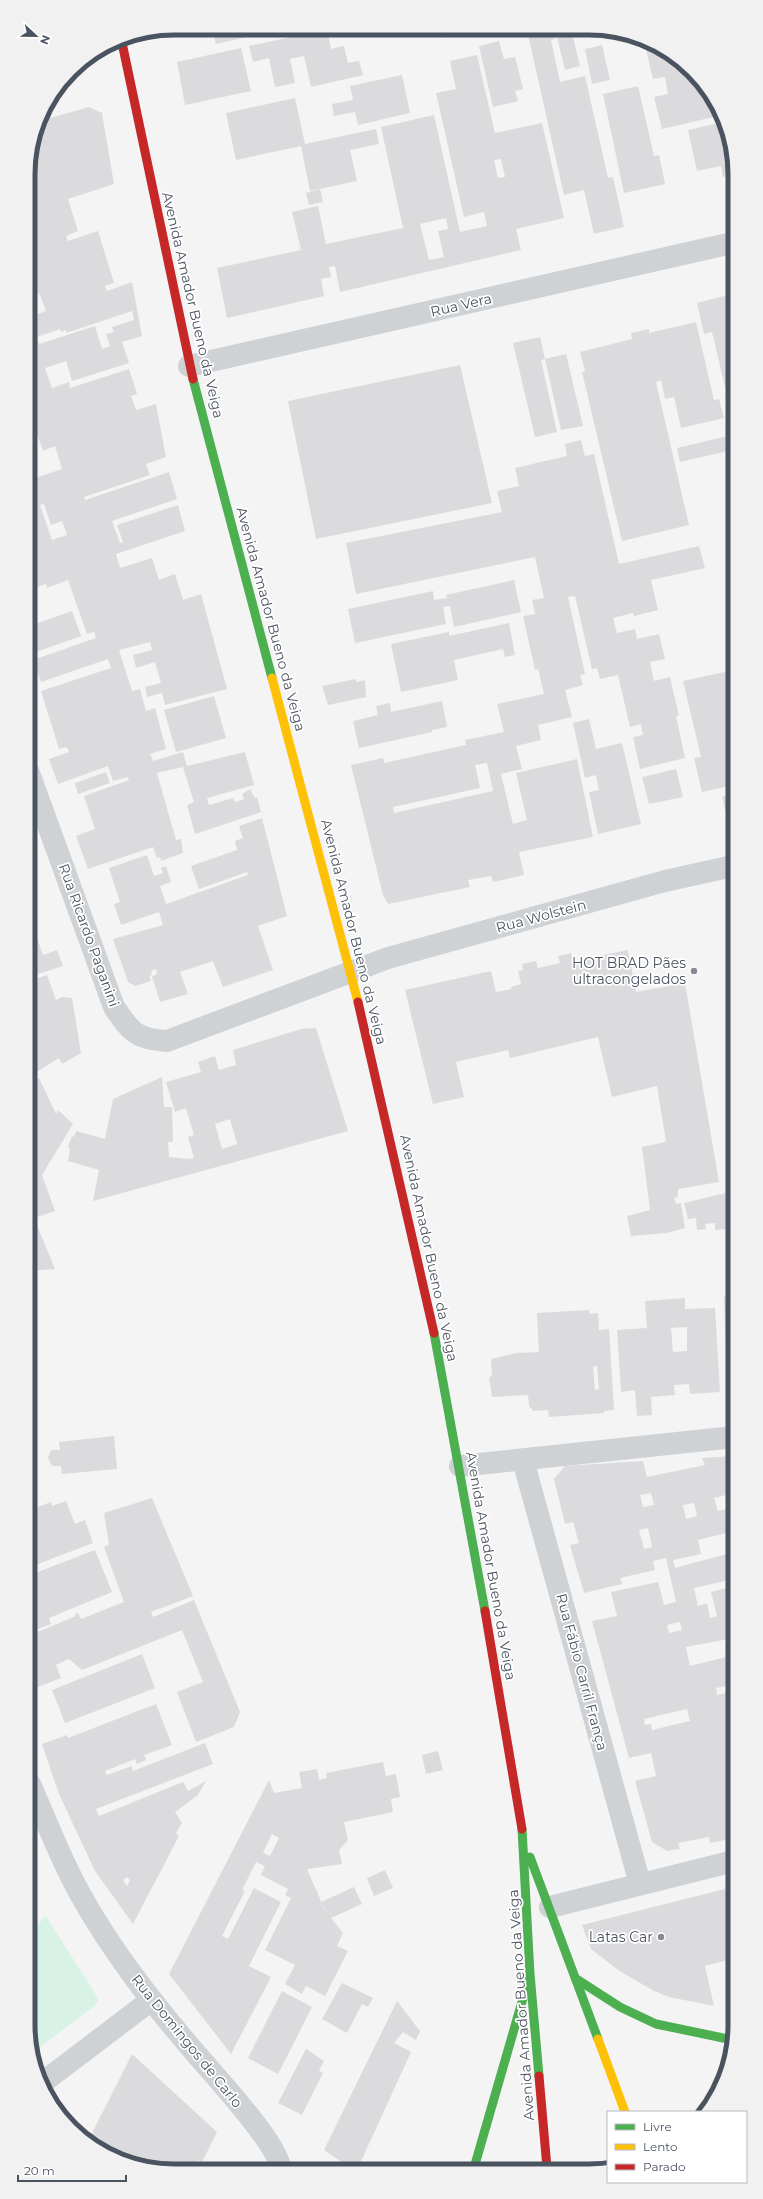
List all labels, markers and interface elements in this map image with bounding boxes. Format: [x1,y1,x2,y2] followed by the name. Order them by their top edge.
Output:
[16,16,56,56] north arrow
[37,33,53,46] text: N
[158,190,228,420] street label: Avenida Amador Bueno da Veiga
[429,289,493,321] street label: Rua Vera
[232,505,310,733] street label: Avenida Amador Bueno da Veiga
[317,817,391,1047] street label: Avenida Amador Bueno da Veiga
[55,861,123,1009] street label: Rua Ricardo Paganini
[494,895,588,937] street label: Rua Wolstein
[572,954,686,988] place label: HOT BRAD Pães ultracongelados
[689,966,699,976] marker: HOT BRAD Pães ultracongelados
[396,1133,462,1363] street label: Avenida Amador Bueno da Veiga
[462,1450,520,1682] street label: Avenida Amador Bueno da Veiga
[552,1591,612,1753] street label: Rua Fábio Carril França
[504,1889,538,2121] street label: Avenida Amador Bueno da Veiga
[589,1928,653,1946] place label: Latas Car
[656,1932,666,1942] marker: Latas Car
[128,1971,247,2112] street label: Rua Domingos de Carlo
[607,2111,747,2183] legend
[643,2119,672,2134] text: Livre
[643,2139,678,2154] text: Lento
[18,2157,126,2183] scale bar
[643,2159,686,2174] text: Parado
[24,2163,55,2178] text: 20 m

